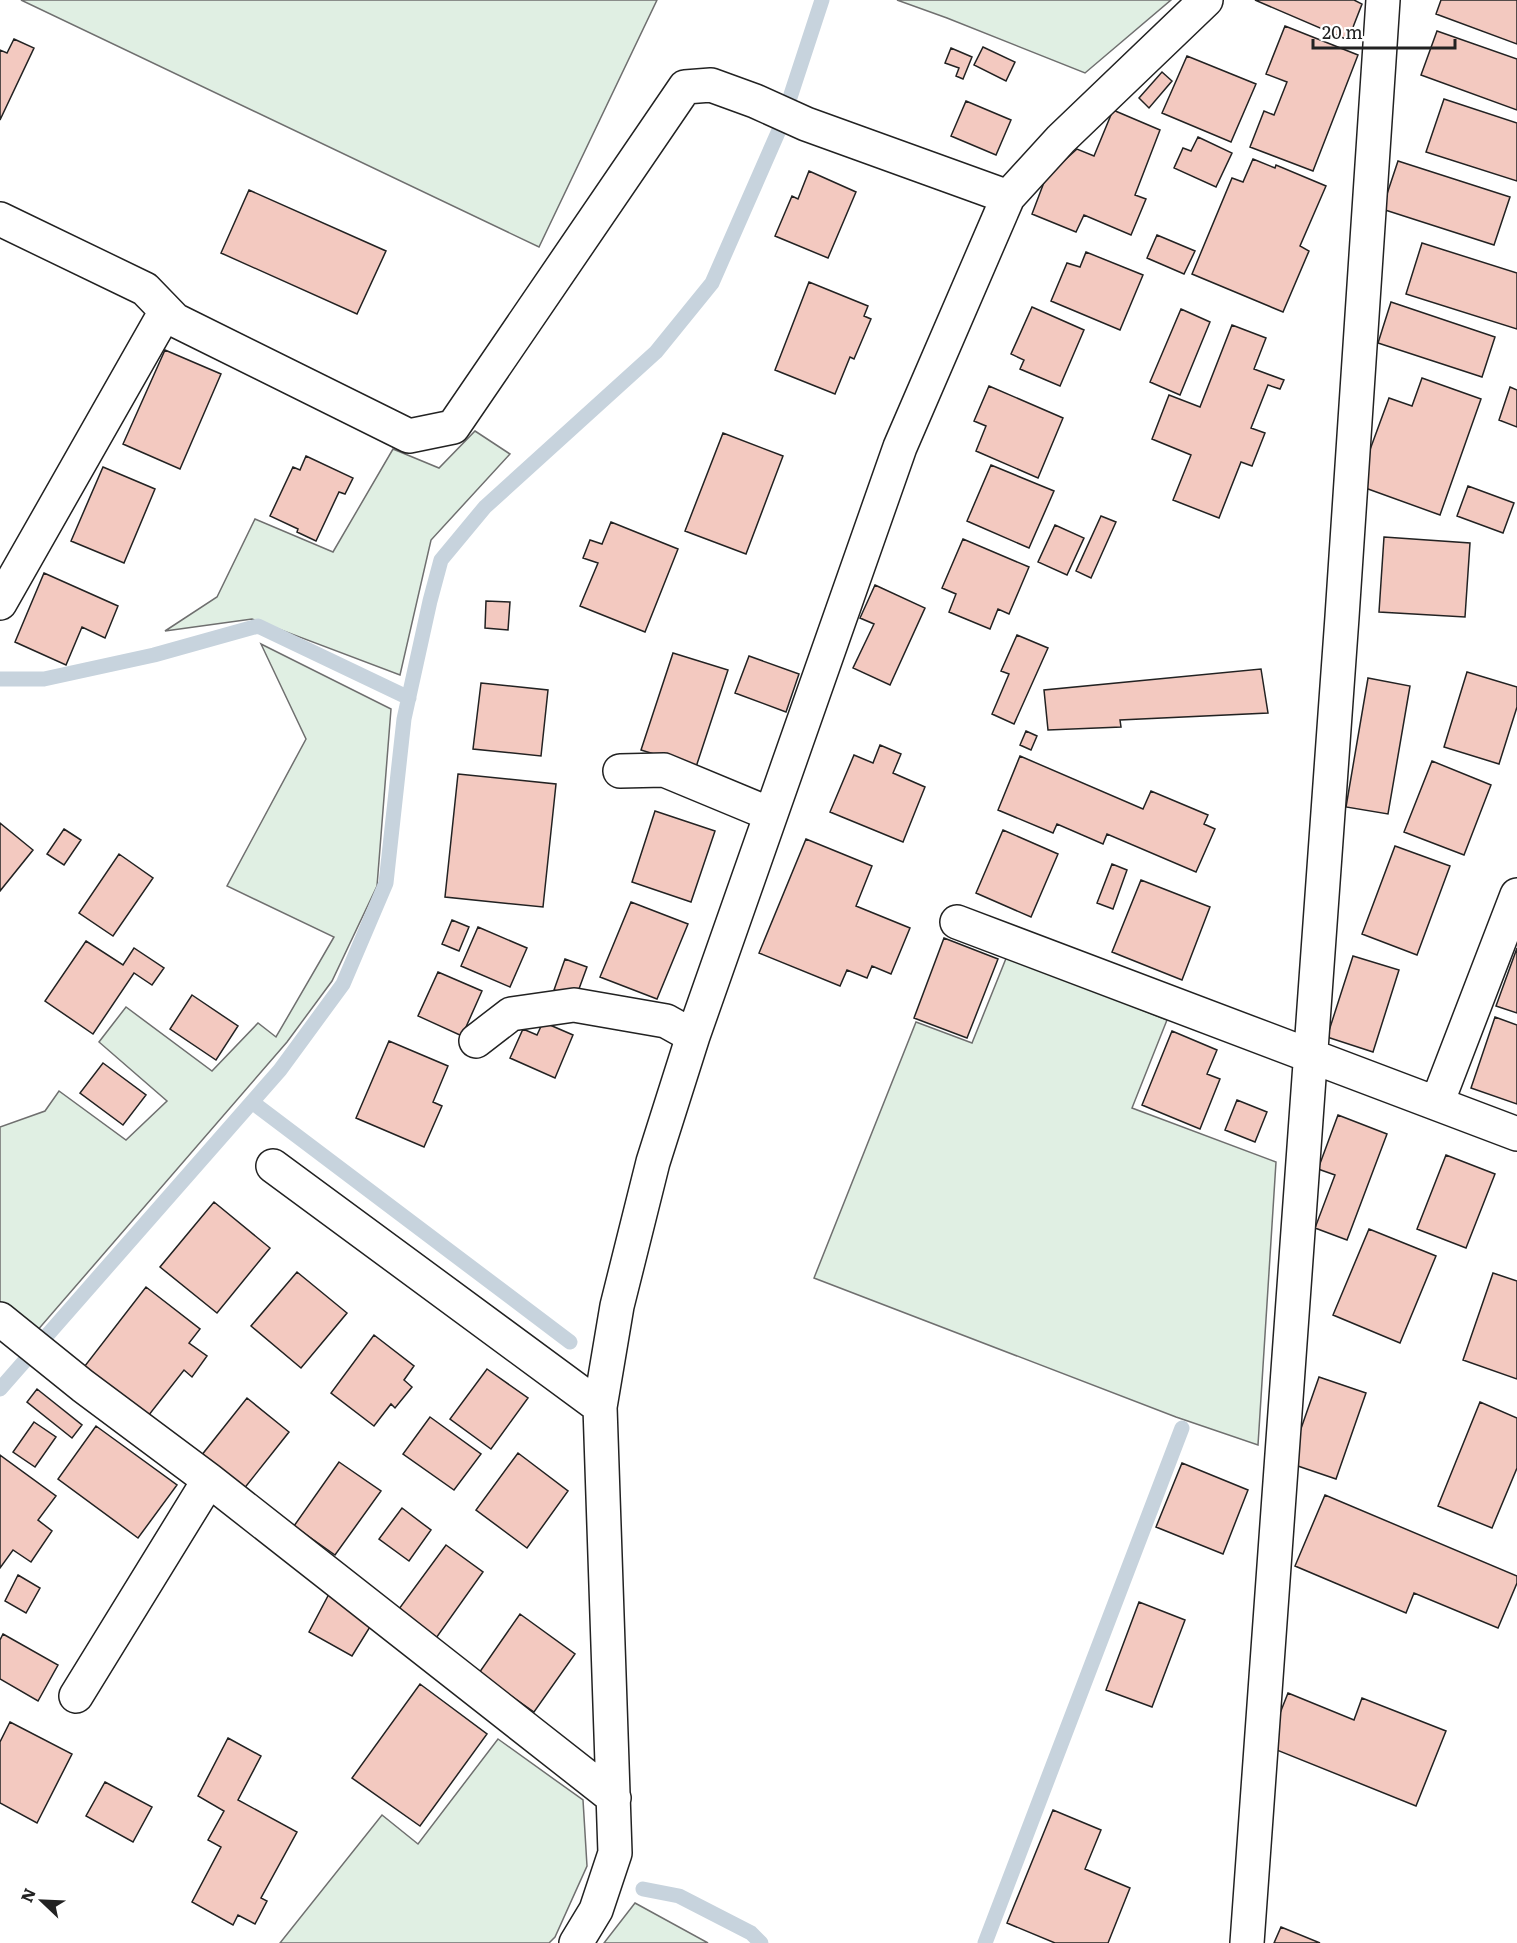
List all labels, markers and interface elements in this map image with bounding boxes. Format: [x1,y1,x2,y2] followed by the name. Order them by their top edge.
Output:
[1313,12,1456,50] scale bar
[1322,18,1363,45] text: 20 m
[12,1871,72,1931] north arrow
[14,1884,41,1906] text: N

